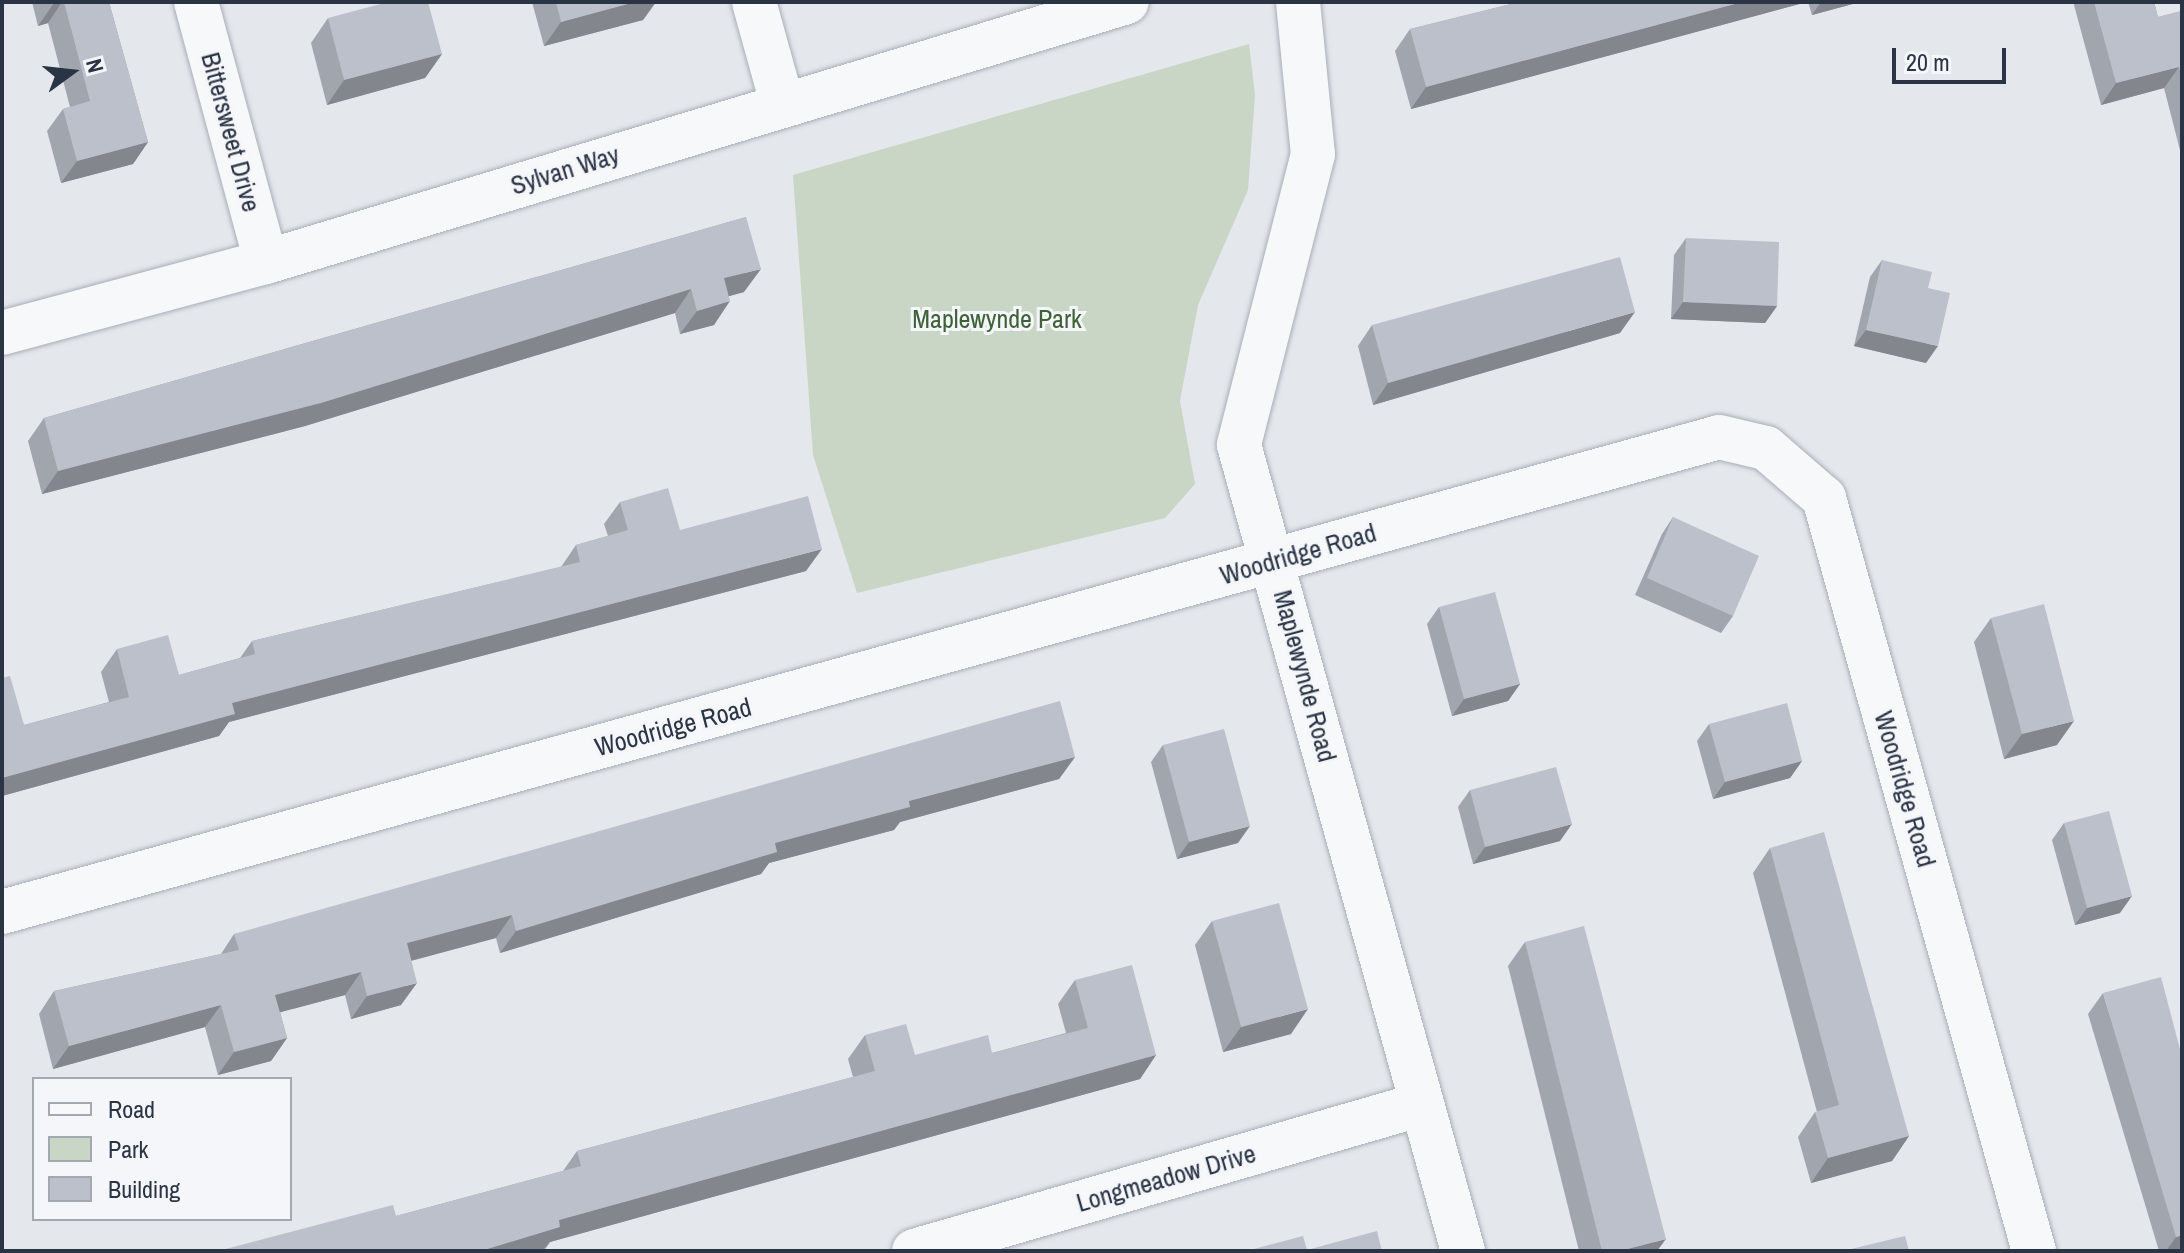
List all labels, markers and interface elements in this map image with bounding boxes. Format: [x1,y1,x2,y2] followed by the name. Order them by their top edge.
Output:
[32,32,112,112] north arrow
[1896,32,2010,82] scale bar
[1906,46,1950,78] text: 20 m
[195,49,267,215] street label: Bittersweet Drive
[79,56,111,76] text: N
[507,139,623,201] street label: Sylvan Way
[912,303,1082,335] park label: Maplewynde Park
[1216,517,1380,591] street label: Woodridge Road
[1267,587,1343,765] street label: Maplewynde Road
[591,691,755,763] street label: Woodridge Road
[1868,707,1942,871] street label: Woodridge Road
[32,1077,292,1221] legend
[108,1093,155,1125] text: Road
[108,1133,148,1165] text: Park
[1073,1138,1259,1218] street label: Longmeadow Drive
[108,1173,180,1205] text: Building

